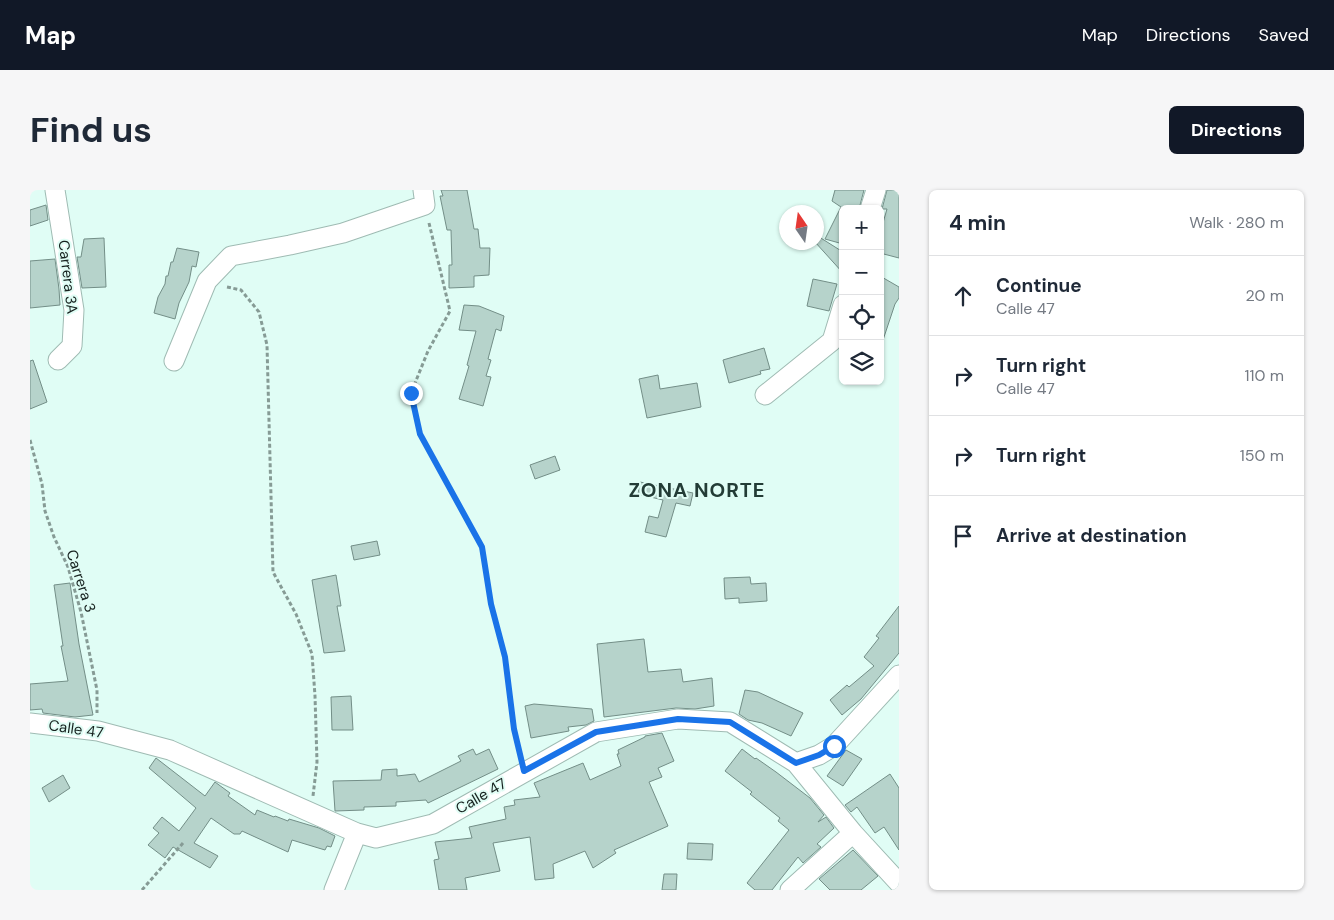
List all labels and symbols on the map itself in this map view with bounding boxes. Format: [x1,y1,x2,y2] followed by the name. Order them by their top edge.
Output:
[779,205,824,250] north arrow
[54,239,82,315] street label: Carrera 3A
[400,382,423,405] route end
[629,477,765,503] district label: ZONA NORTE
[61,547,101,615] street label: Carrera 3
[47,715,105,743] street label: Calle 47
[823,735,846,758] route start
[452,774,510,818] street label: Calle 47

